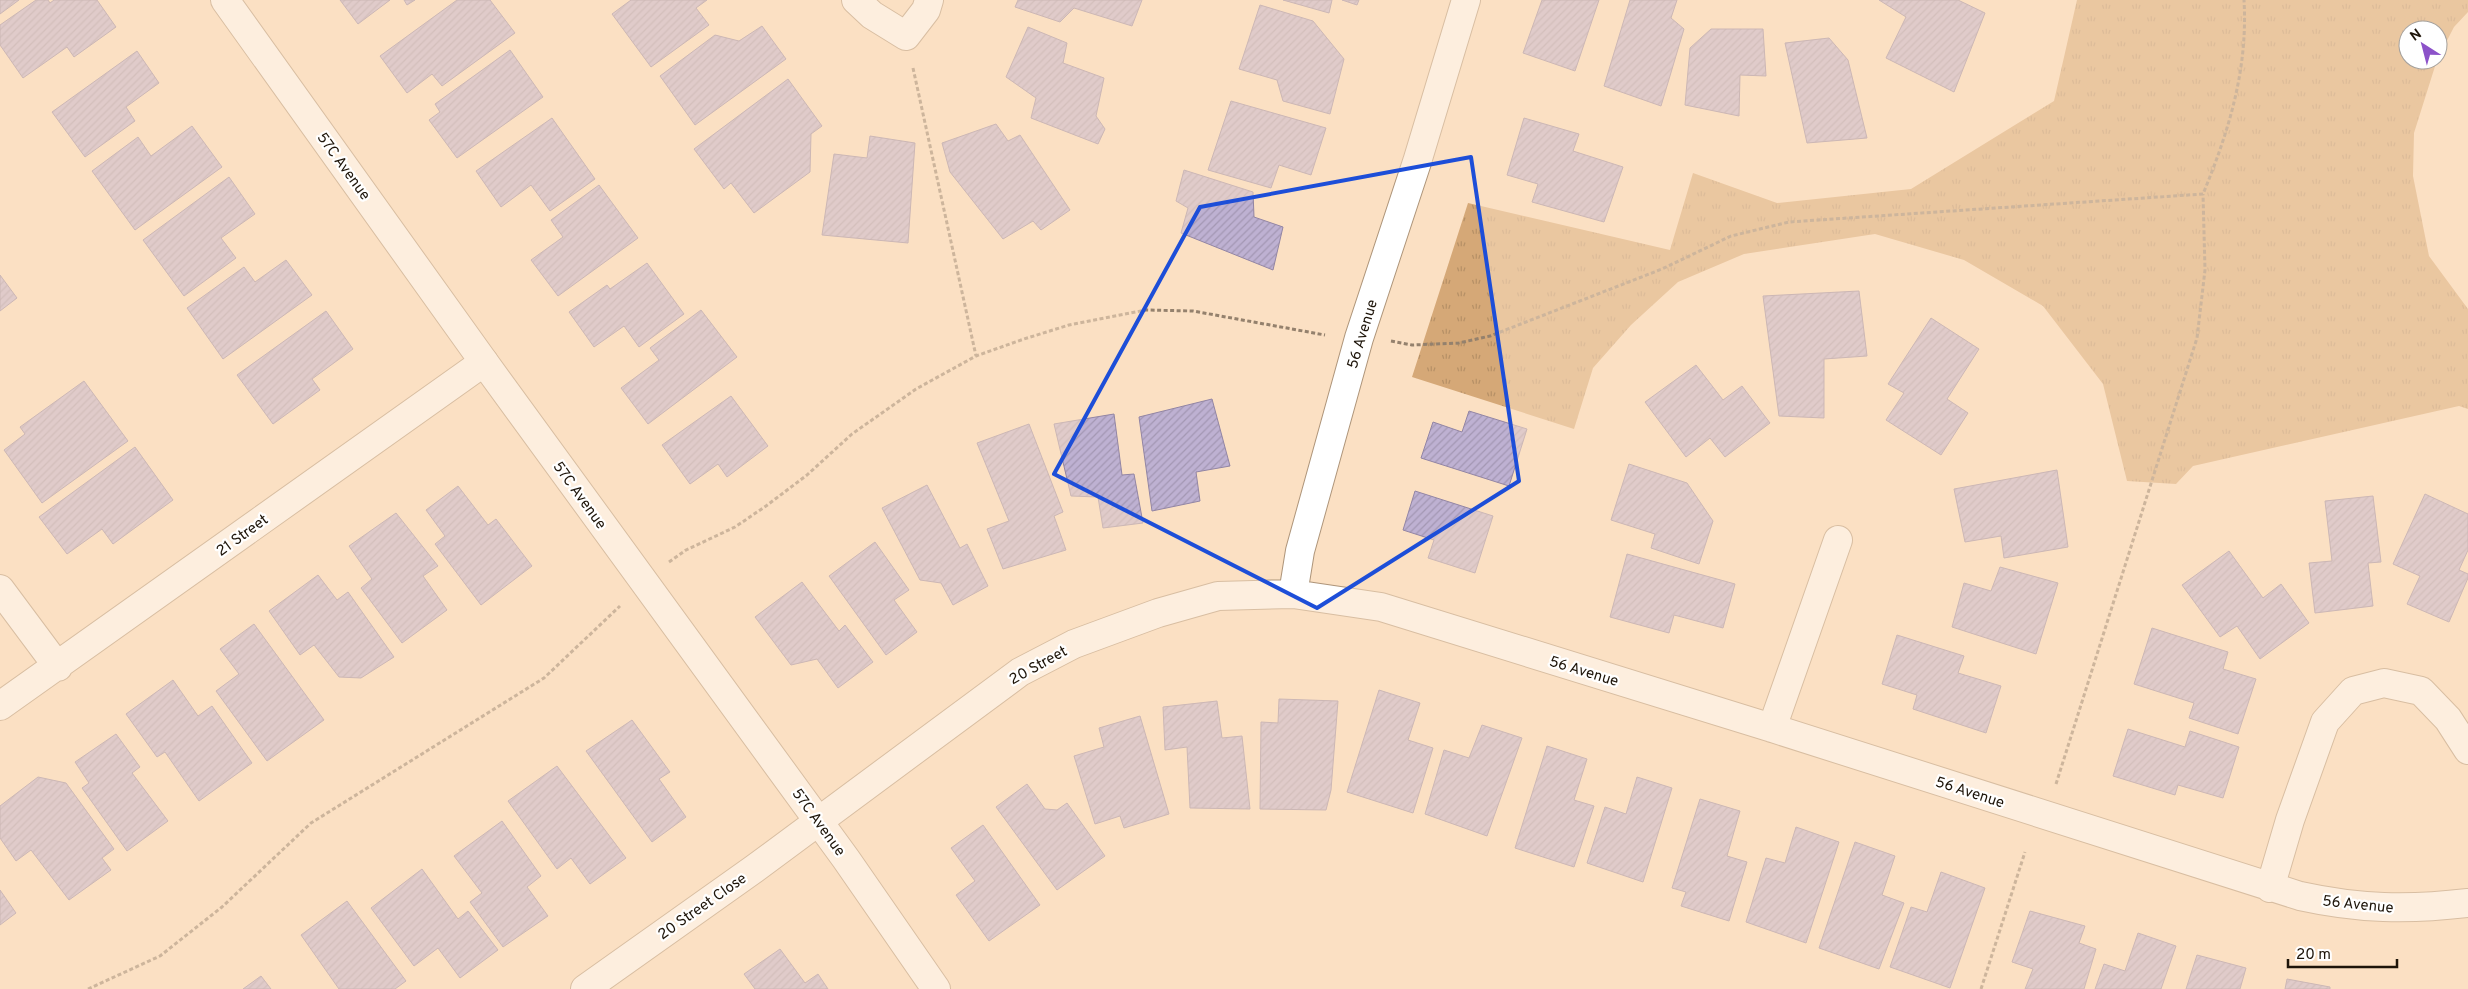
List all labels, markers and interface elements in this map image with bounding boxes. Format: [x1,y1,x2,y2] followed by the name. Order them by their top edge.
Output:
[2398,20,2448,70] north arrow
[2407,26,2425,46] text: N
[312,129,374,204] street label: 57C Avenue
[1344,298,1383,371] street label: 56 Avenue
[548,458,610,533] street label: 57C Avenue
[213,511,273,561] street label: 21 Street
[1006,643,1071,690] street label: 20 Street
[1547,653,1620,692] street label: 56 Avenue
[1933,773,2006,813] street label: 56 Avenue
[787,785,849,860] street label: 57C Avenue
[655,870,751,945] street label: 20 Street Close
[2321,892,2394,919] street label: 56 Avenue
[2288,936,2397,968] scale bar
[2296,946,2331,965] text: 20 m

